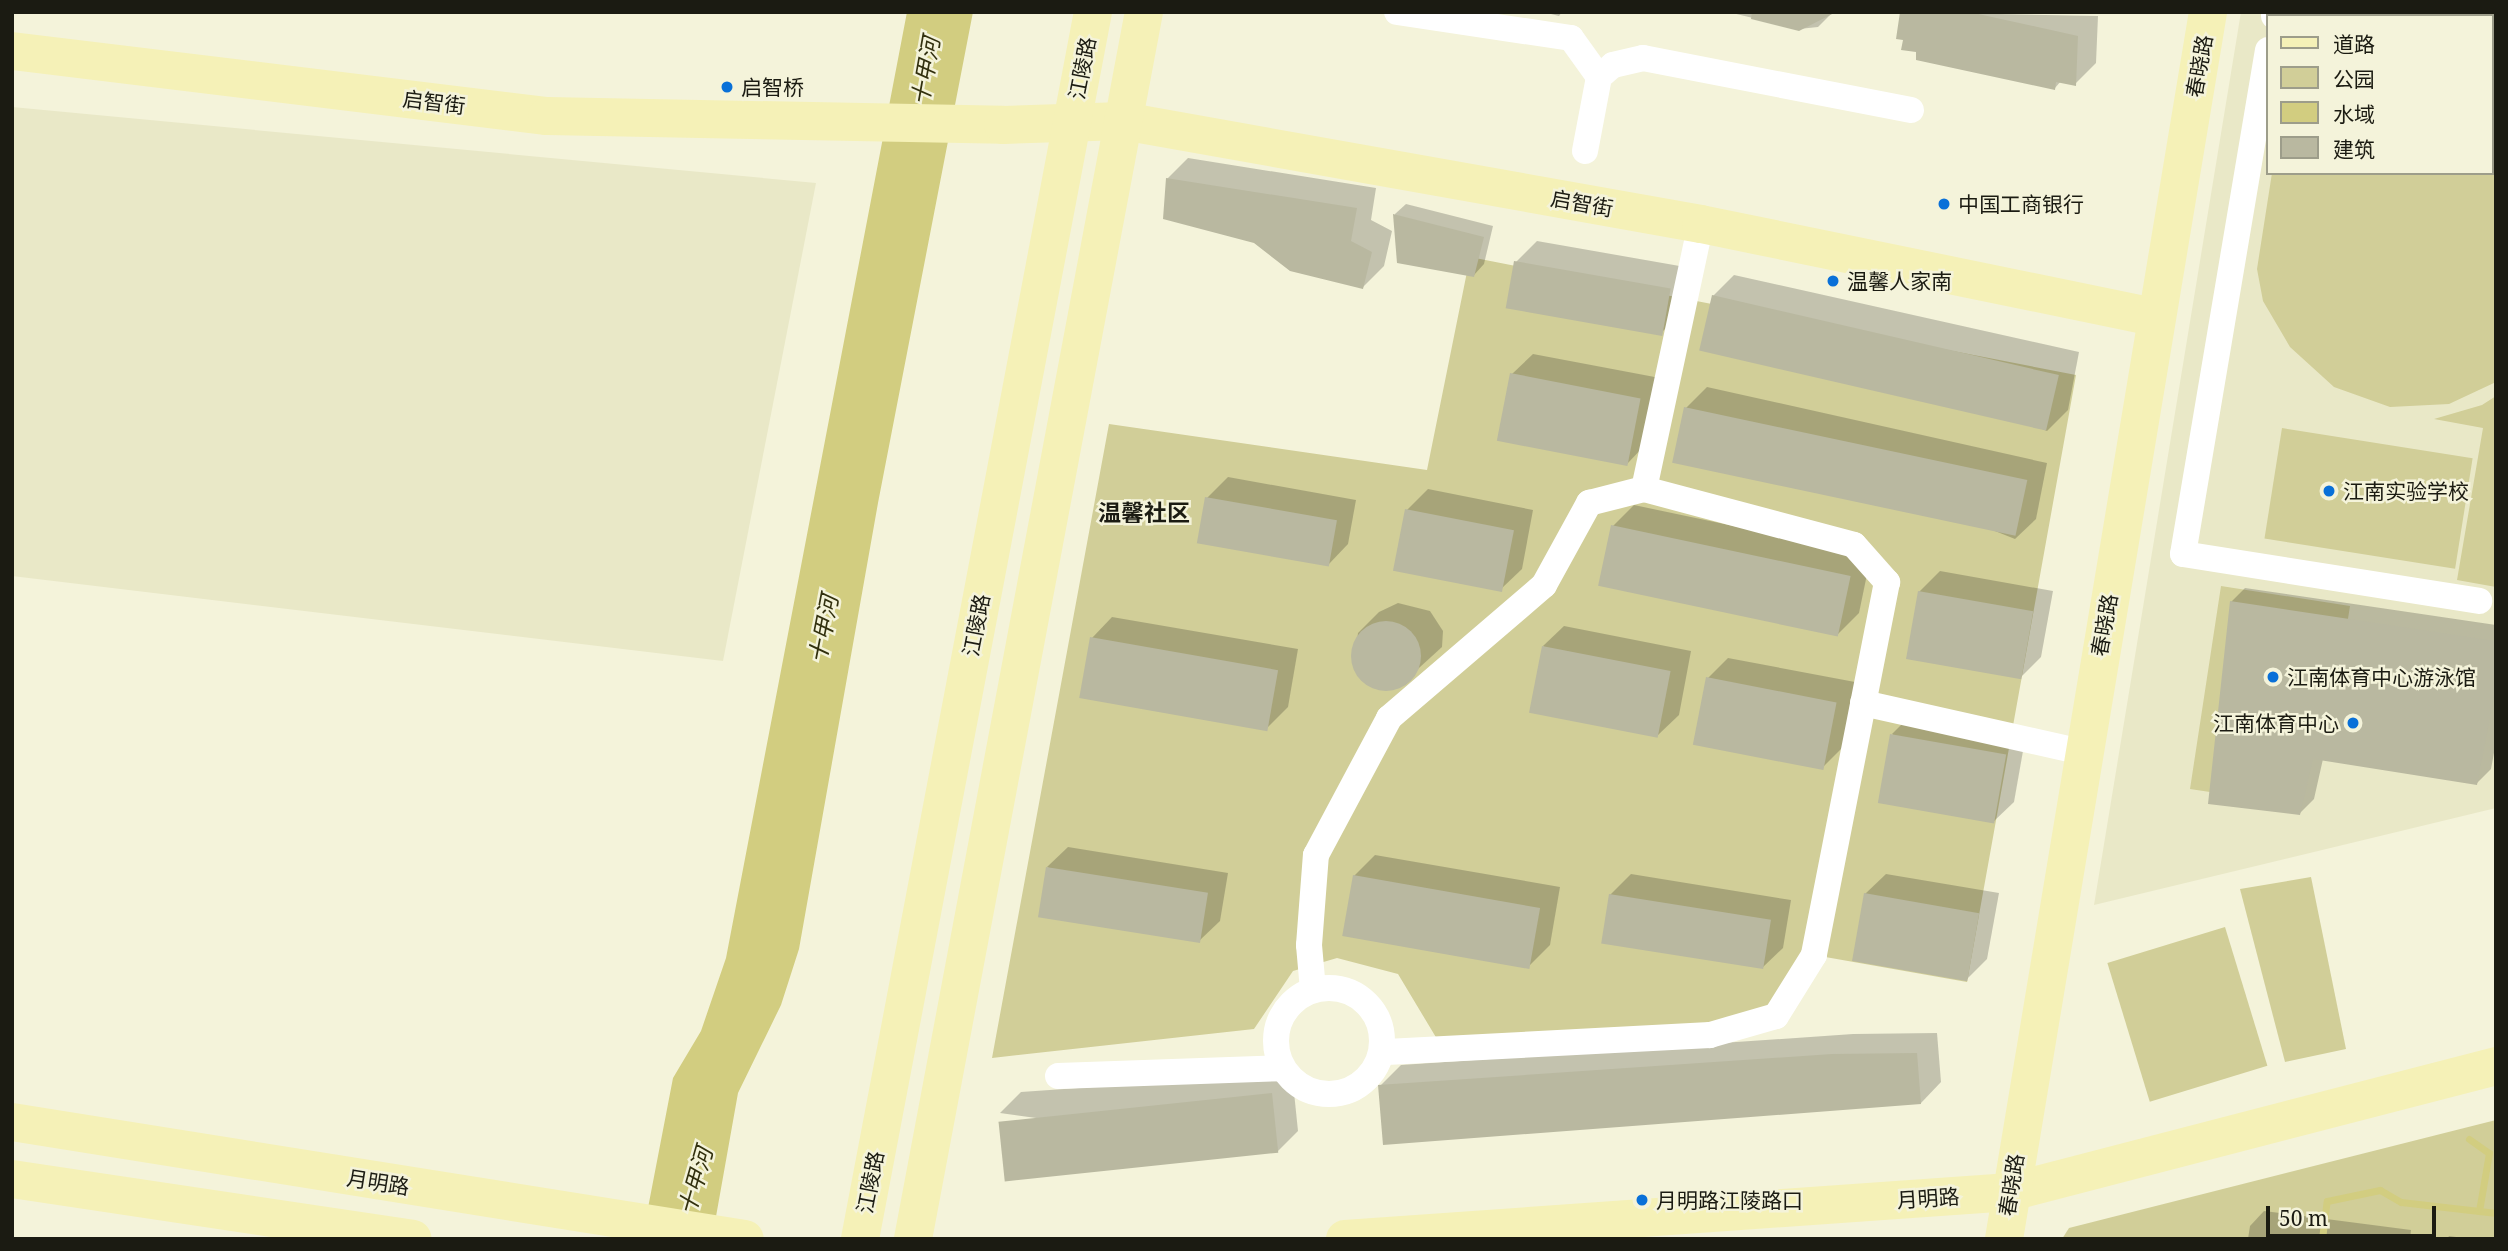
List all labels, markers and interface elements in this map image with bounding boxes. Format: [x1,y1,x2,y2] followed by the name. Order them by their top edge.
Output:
[2266,14,2494,175] legend
[2333,30,2375,58] text: 道路
[2181,33,2217,99] street label: 春晓路
[905,35,945,107] water label: 十甲河
[1064,35,1100,101] street label: 江陵路
[2333,65,2375,93] text: 公园
[741,74,804,100] place label: 启智桥
[719,79,735,95] marker: 启智桥
[401,86,467,118] street label: 启智街
[2333,100,2375,128] text: 水域
[2333,135,2375,163] text: 建筑
[1549,185,1615,221] street label: 启智街
[1958,191,2084,217] place label: 中国工商银行
[1936,196,1952,212] marker: 中国工商银行
[1847,268,1952,294] place label: 温馨人家南
[1825,273,1841,289] marker: 温馨人家南
[2343,478,2469,504] place label: 江南实验学校
[2321,483,2337,499] marker: 江南实验学校
[1098,498,1190,526] district label: 温馨社区
[958,592,994,658] street label: 江陵路
[2086,592,2122,658] street label: 春晓路
[803,593,843,665] water label: 十甲河
[2287,664,2476,690] place label: 江南体育中心游泳馆
[2265,669,2281,685] marker: 江南体育中心游泳馆
[2213,710,2339,736] place label: 江南体育中心
[2345,715,2361,731] marker: 江南体育中心
[672,1144,718,1218] water label: 十甲河
[852,1149,888,1215] street label: 江陵路
[1994,1152,2028,1218] street label: 春晓路
[345,1165,411,1199] street label: 月明路
[1896,1183,1960,1213] street label: 月明路
[1656,1187,1803,1213] place label: 月明路江陵路口
[1634,1192,1650,1208] marker: 月明路江陵路口
[2270,1192,2440,1236] scale bar
[2279,1204,2328,1232] text: 50 m

